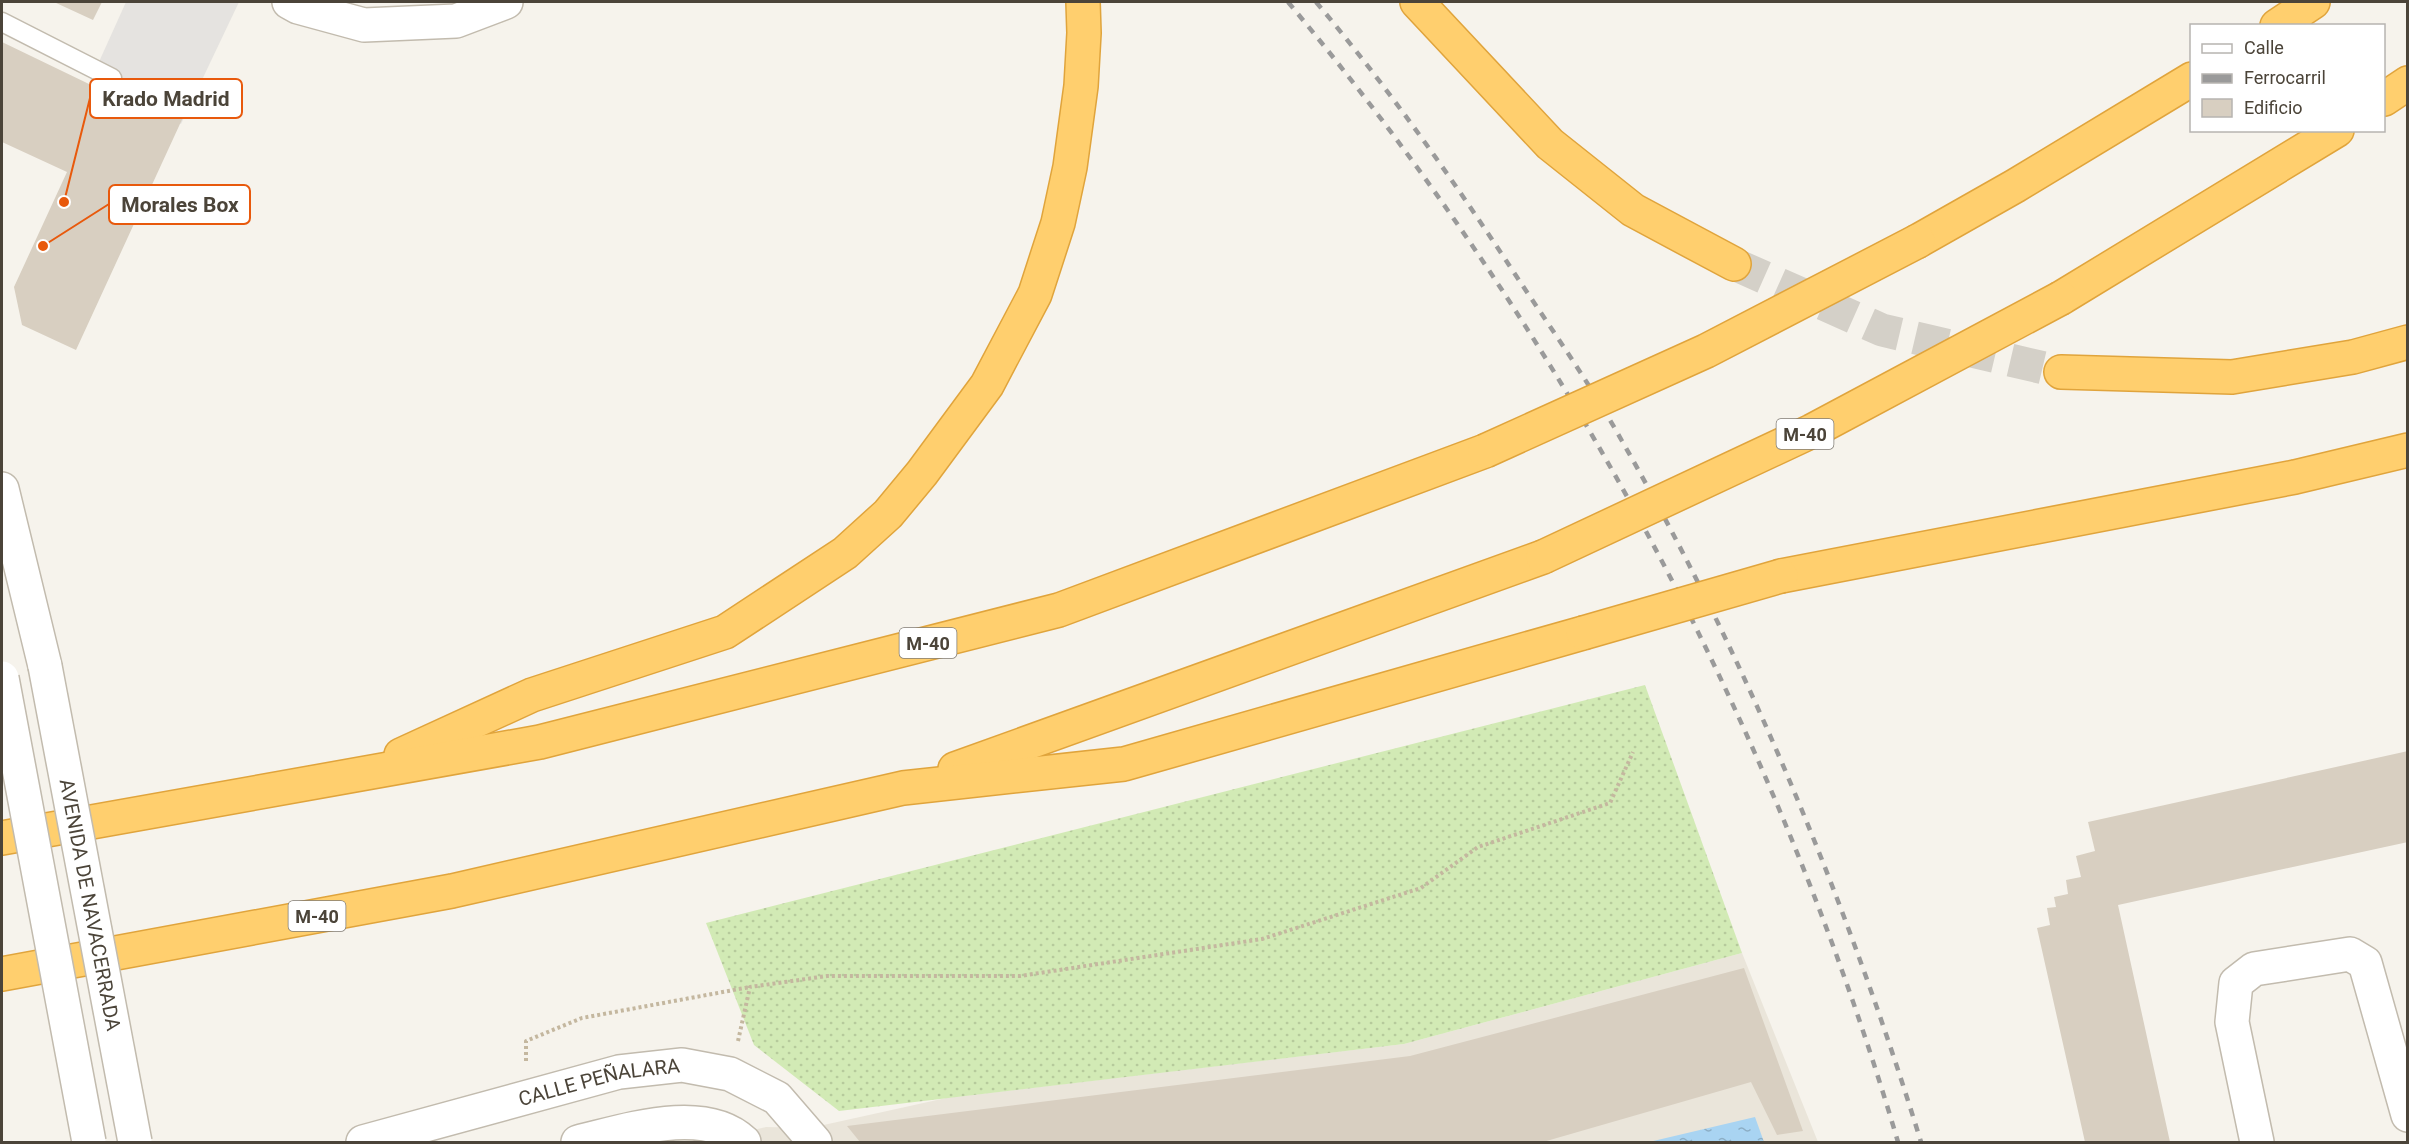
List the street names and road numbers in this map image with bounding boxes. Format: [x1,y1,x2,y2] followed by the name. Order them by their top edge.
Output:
[1776,419,1834,449] road number: M-40
[900,628,956,658] road number: M-40
[55,777,126,1033] street label: AVENIDA DE NAVACERRADA
[288,901,346,931] road number: M-40
[516,1053,681,1111] street label: CALLE PEÑALARA

